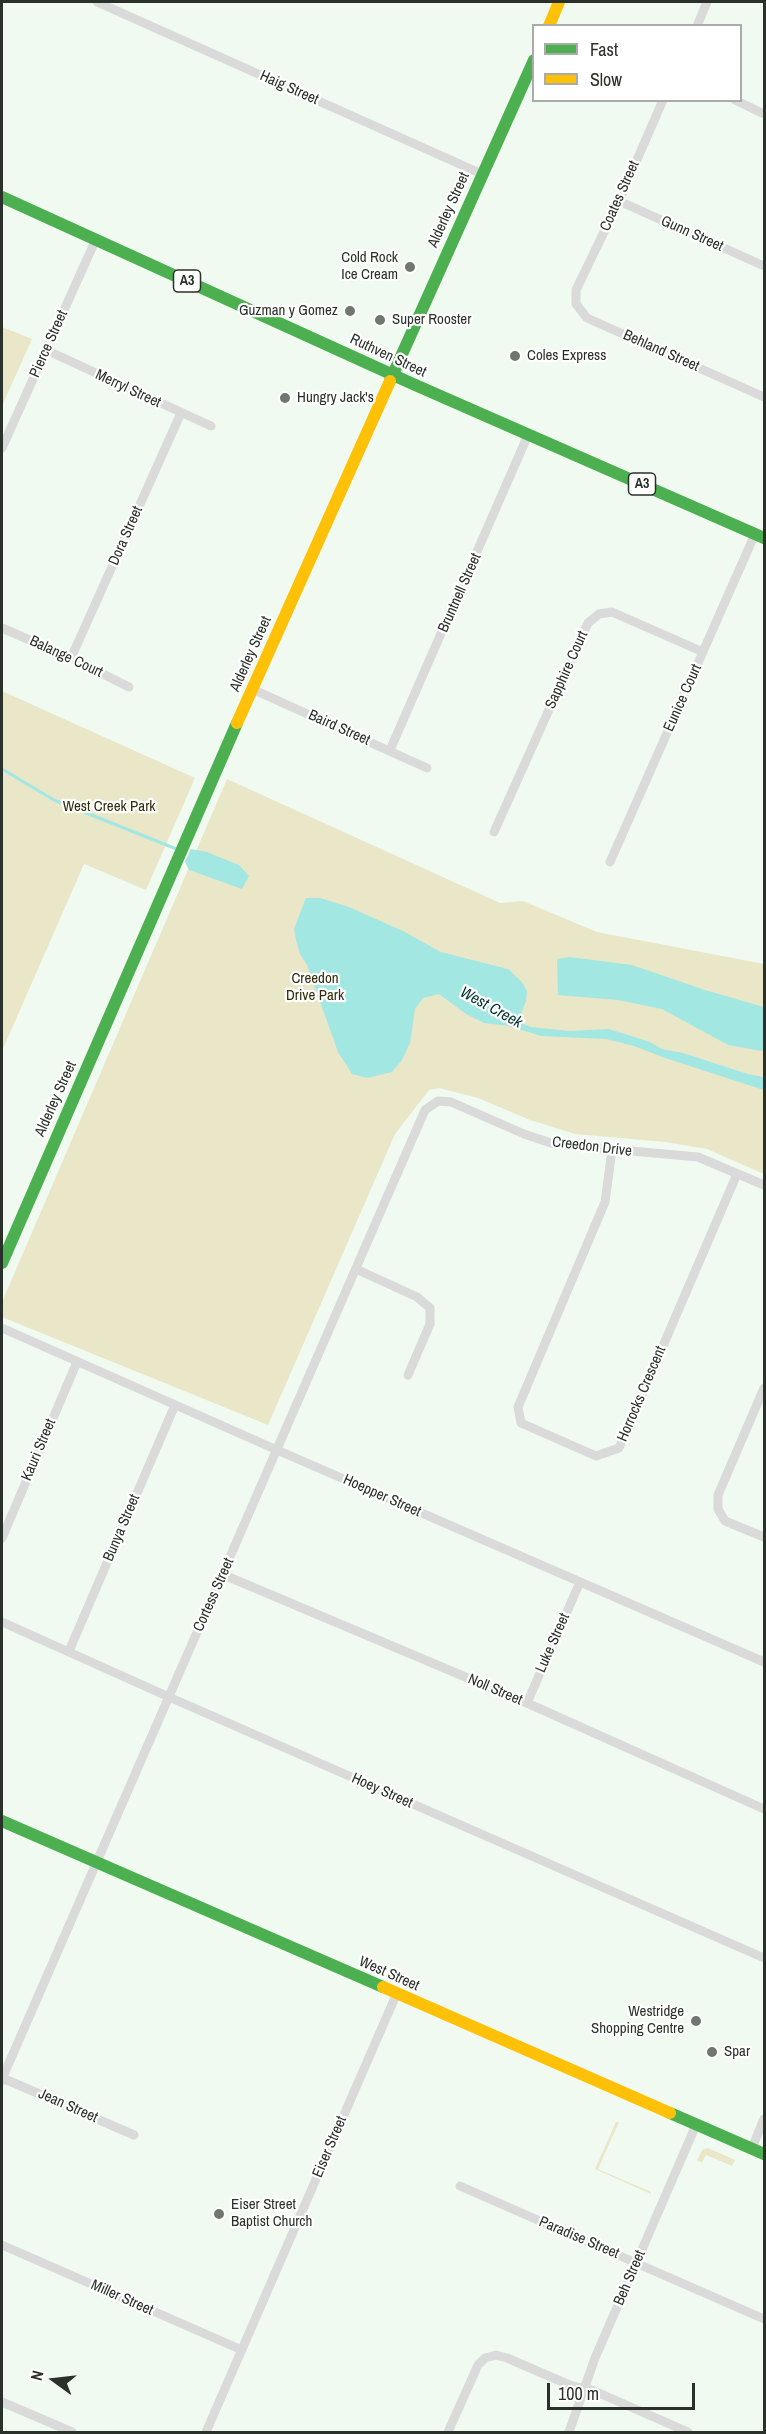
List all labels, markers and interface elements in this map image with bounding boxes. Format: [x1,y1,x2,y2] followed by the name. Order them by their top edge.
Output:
[532,24,742,102] legend
[590,37,618,62] text: Fast
[257,67,321,109] street label: Haig Street
[590,67,622,92] text: Slow
[596,158,644,234] street label: Coates Street
[424,169,474,251] street label: Alderley Street
[658,212,726,256] street label: Gunn Street
[341,249,398,284] place label: Cold Rock Ice Cream
[403,260,417,274] marker: Cold Rock Ice Cream
[174,270,201,292] road number: A3
[239,302,338,320] place label: Guzman y Gomez
[343,304,357,318] marker: Guzman y Gomez
[26,308,72,380] street label: Pierce Street
[392,311,471,329] place label: Super Rooster
[373,313,387,327] marker: Super Rooster
[620,326,702,376] street label: Behland Street
[347,331,429,381] street label: Ruthven Street
[527,347,606,365] place label: Coles Express
[508,349,522,363] marker: Coles Express
[92,366,164,412] street label: Merryl Street
[297,389,374,407] place label: Hungry Jack's
[278,391,292,405] marker: Hungry Jack's
[628,473,656,495] road number: A3
[105,504,147,568] street label: Dora Street
[435,551,485,635] street label: Bruntnell Street
[226,613,276,695] street label: Alderley Street
[542,628,592,712] street label: Sapphire Court
[27,632,105,682] street label: Balange Court
[660,662,706,734] street label: Eunice Court
[305,706,373,750] street label: Baird Street
[63,798,155,816] park label: West Creek Park
[286,970,344,1005] park label: Creedon Drive Park
[457,983,525,1033] water label: West Creek
[31,1058,81,1140] street label: Alderley Street
[551,1133,633,1161] street label: Creedon Drive
[614,1344,670,1444] street label: Horrocks Crescent
[18,1416,60,1484] street label: Kauri Street
[340,1471,424,1521] street label: Hoepper Street
[100,1492,144,1564] street label: Bunya Street
[190,1555,238,1635] street label: Cortess Street
[532,1611,574,1675] street label: Luke Street
[465,1670,525,1710] street label: Noll Street
[349,1770,415,1812] street label: Hoey Street
[356,1953,422,1995] street label: West Street
[591,2003,684,2038] place label: Westridge Shopping Centre
[689,2014,703,2028] marker: Westridge Shopping Centre
[724,2043,750,2061] place label: Spar
[705,2045,719,2059] marker: Spar
[36,2085,100,2127] street label: Jean Street
[309,2114,351,2180] street label: Eiser Street
[231,2196,312,2231] place label: Eiser Street Baptist Church
[212,2207,226,2221] marker: Eiser Street Baptist Church
[536,2213,622,2263] street label: Paradise Street
[610,2248,650,2308] street label: Beh Street
[88,2276,156,2320] street label: Miller Street
[24,2350,84,2410] north arrow
[25,2368,48,2383] text: N
[550,2371,698,2409] scale bar
[558,2381,599,2406] text: 100 m

